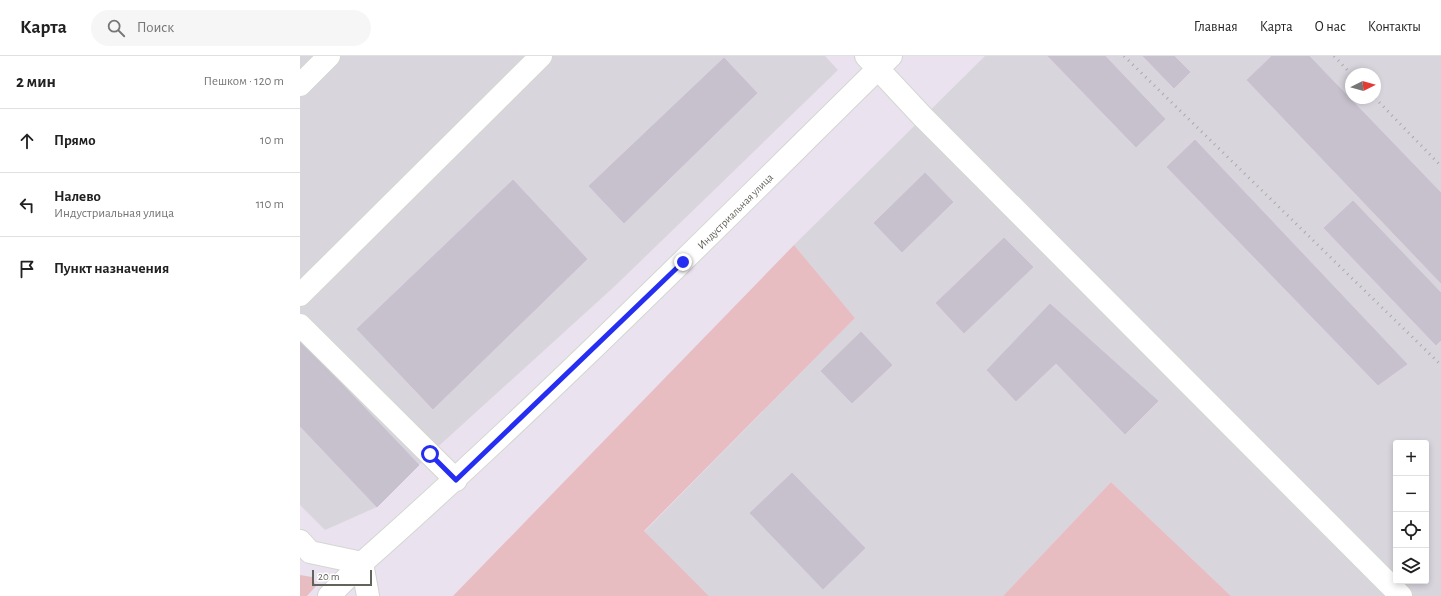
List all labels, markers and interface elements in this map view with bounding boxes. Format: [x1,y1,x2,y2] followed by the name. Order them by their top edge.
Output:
[91,10,371,46] search box
[105,17,127,39] icon: search
[20,18,67,37] text: Карта
[137,20,174,35] text: Поиск
[1194,20,1238,34] text: Главная
[1260,20,1293,34] text: Карта
[1315,20,1346,34] text: О нас
[1368,20,1421,34] text: Контакты
[1345,68,1381,104] north arrow
[16,73,56,90] text: 2 мин
[204,75,284,88] text: Пешком · 120 m
[16,130,38,152] icon: ahead
[54,133,96,148] text: Прямо
[260,134,284,147] text: 10 m
[695,171,775,251] street label: Индустриальная улица
[54,189,101,204] text: Налево
[16,194,38,216] icon: left
[256,198,284,211] text: 110 m
[54,207,174,220] text: Индустриальная улица
[674,253,692,271] route end
[16,258,38,280] icon: arrive
[54,261,169,276] text: Пункт назначения
[1393,440,1429,584] map controls
[1393,440,1429,476] button: +
[421,445,439,463] route start
[1393,476,1429,512] button: −
[1393,512,1429,548] button: locate
[1393,548,1429,584] button: layers
[312,568,372,587] scale bar
[318,571,339,582] text: 20 m

